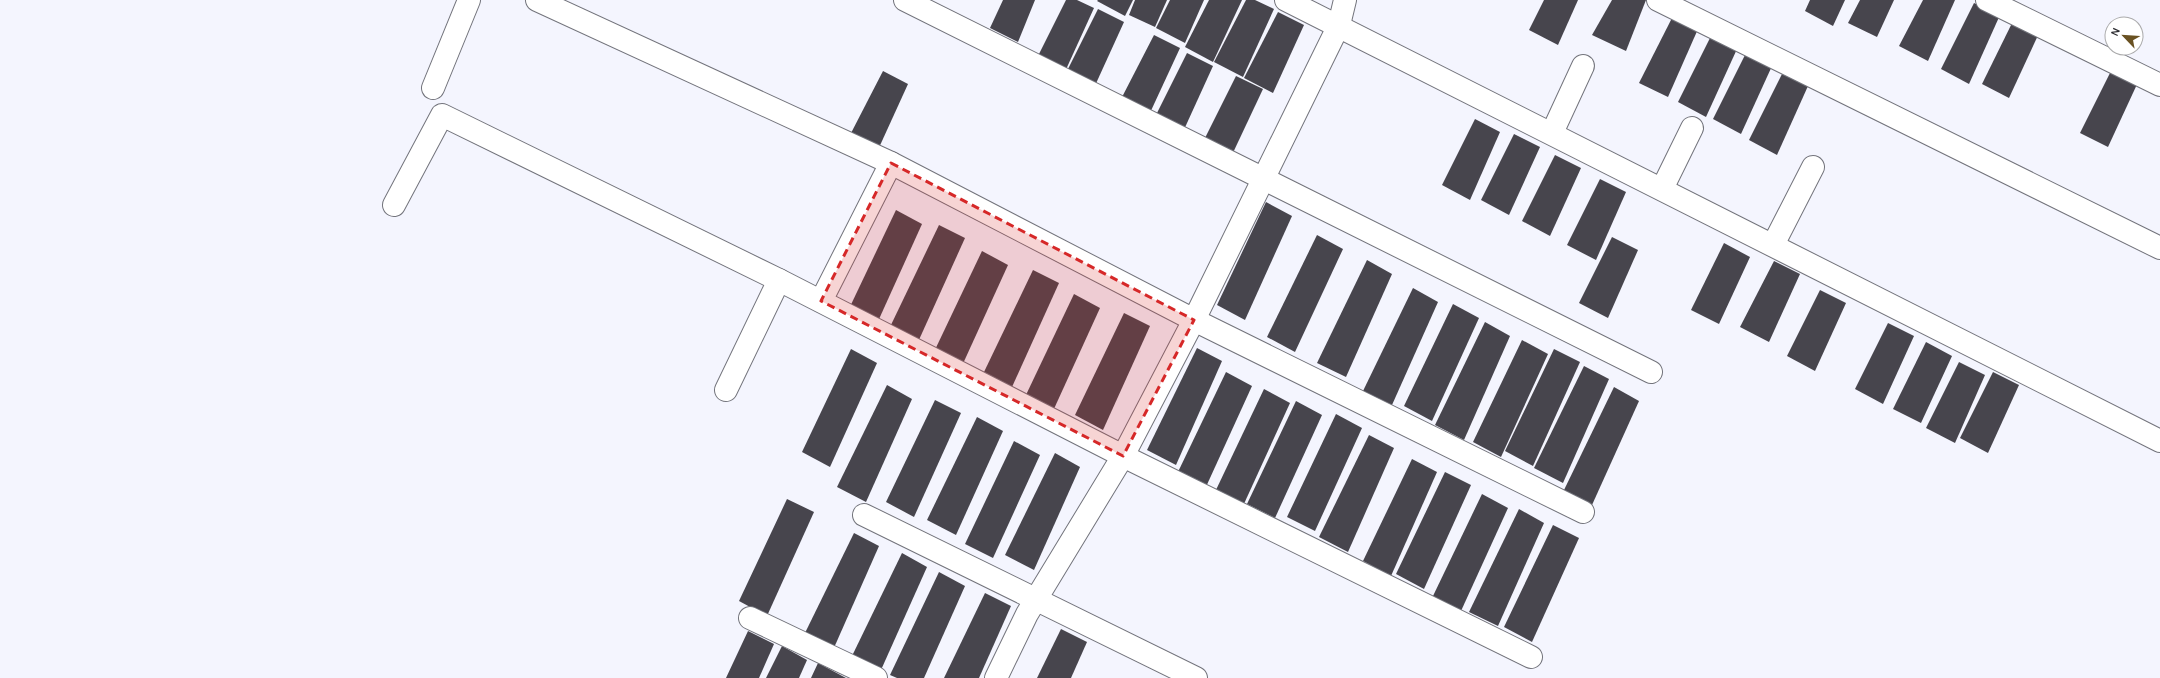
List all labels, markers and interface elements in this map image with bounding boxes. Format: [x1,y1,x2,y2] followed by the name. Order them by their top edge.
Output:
[2104,16,2144,56] north arrow
[2108,26,2123,38] text: N

